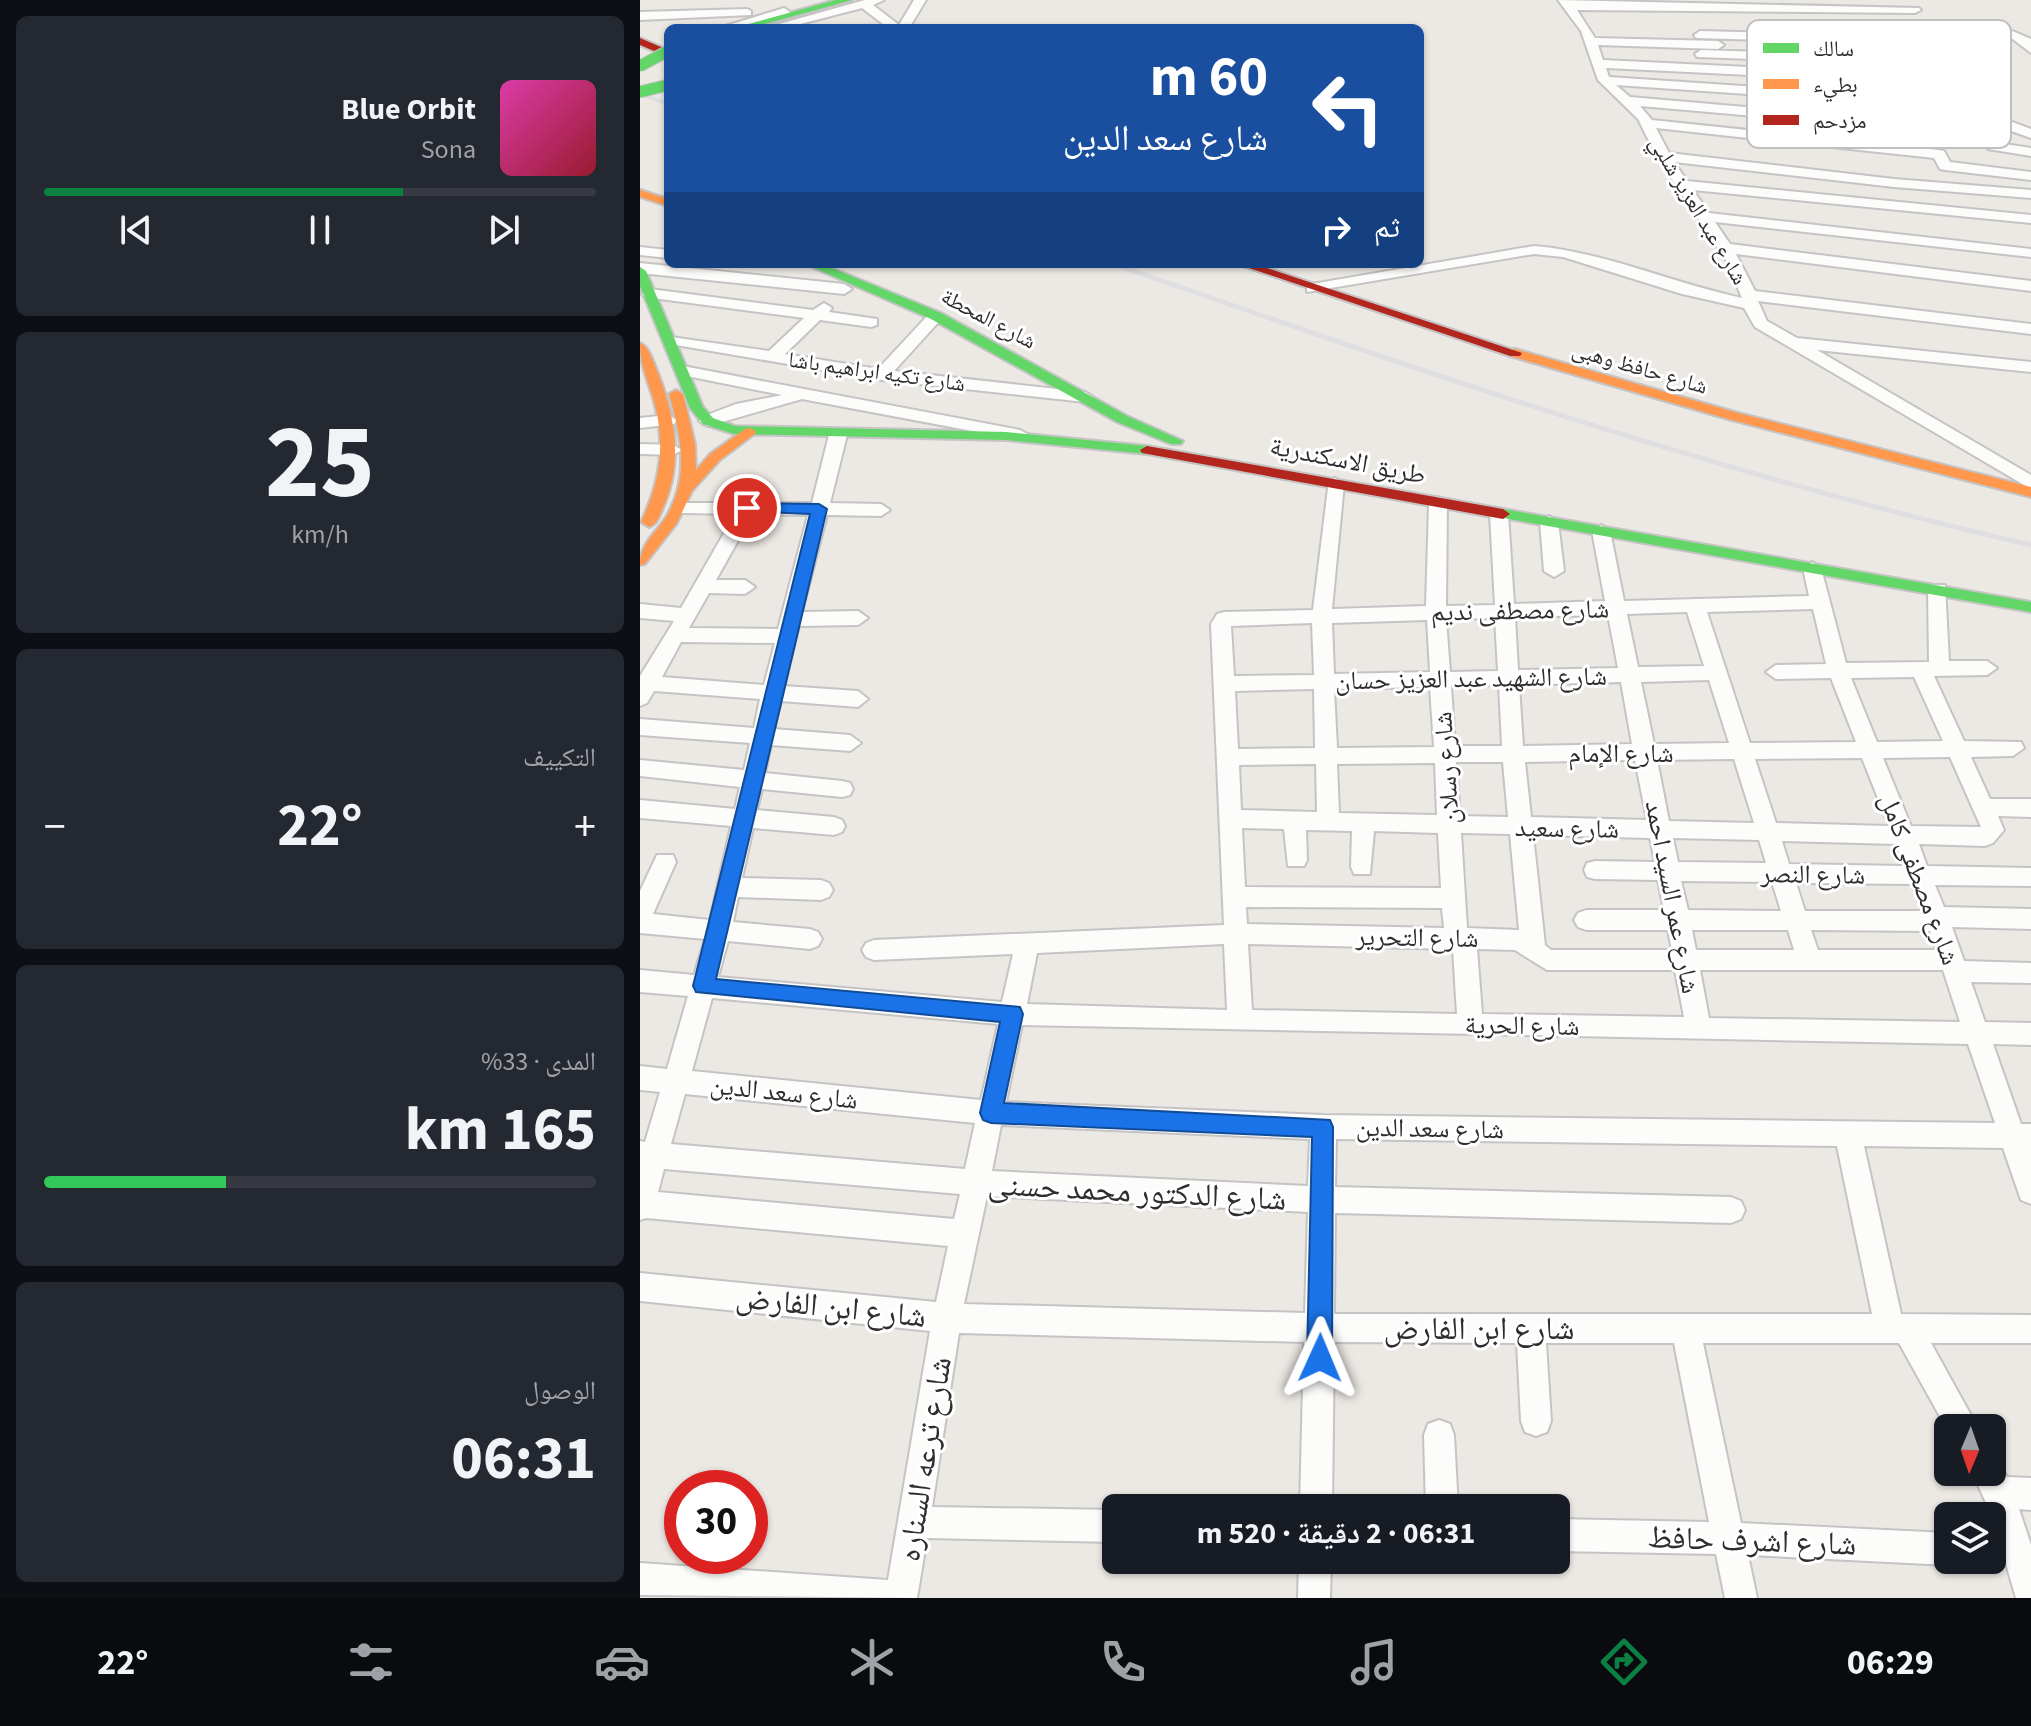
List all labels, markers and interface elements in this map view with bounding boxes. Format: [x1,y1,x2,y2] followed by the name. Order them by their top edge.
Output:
[1747,20,2011,148] legend
[1813,33,1854,65] text: سالك
[1150,38,1268,117] text: 60 m
[1296,56,1400,160] icon: left
[1813,69,1858,102] text: بطيء
[341,88,476,131] text: Blue Orbit
[1813,105,1867,137] text: مزدحم
[1063,113,1268,164] text: شارع سعد الدين
[1640,130,1755,291] street label: شارع عبد العزيز شلبي
[421,131,476,168] text: Sona
[1374,206,1400,249] text: ثم
[114,208,158,252] icon: previous
[298,208,342,252] icon: pause
[482,208,526,252] icon: next
[1314,208,1358,252] icon: right
[935,280,1042,357] street label: شارع المحطة
[1568,333,1711,403] street label: شارع حافظ وهبى
[786,344,967,400] street label: شارع تكيه ابراهيم باشا
[265,390,375,538] text: 25
[1267,427,1429,494] street label: طريق الاسكندرية
[713,474,781,542] pin
[725,486,769,530] icon: arrive
[291,516,349,553] text: km/h
[1431,590,1609,631] street label: شارع مصطفى نديم
[1335,658,1607,699] street label: شارع الشهيد عبد العزيز حسان
[1424,710,1469,826] street label: شارع رسلان
[1568,735,1674,772] street label: شارع الإمام
[523,739,596,776] text: التكييف
[277,784,363,869] text: 22°
[1870,788,1969,970] street label: شارع مصطفى كامل
[44,796,66,859] text: −
[574,796,596,859] text: +
[1636,797,1709,997] street label: شارع عمر السيد احمد
[1515,809,1619,848] street label: شارع سعيد
[1759,855,1866,894] street label: شارع النصر
[1354,918,1479,957] street label: شارع التحرير
[1464,1006,1580,1045] street label: شارع الحرية
[481,1043,596,1080] text: المدى · 33%
[708,1066,860,1119] street label: شارع سعد الدين
[405,1088,596,1173] text: 165 km
[1356,1109,1504,1148] street label: شارع سعد الدين
[986,1161,1287,1223] street label: شارع الدكتور محمد حسنى
[733,1274,928,1340] street label: شارع ابن الفارض
[1383,1306,1575,1352] street label: شارع ابن الفارض
[1278,1316,1362,1400] position arrow
[886,1354,964,1565] street label: شارع ترعه السناره
[524,1372,596,1409] text: الوصول
[1934,1414,2006,1486] north arrow
[1934,1414,2006,1574] map controls
[451,1417,596,1502] text: 06:31
[664,1470,768,1574] speed limit sign: 30
[1934,1502,2006,1574] button: layers
[1197,1512,1475,1555] text: 06:31 · 2 دقيقة · 520 m
[1647,1514,1857,1568] street label: شارع اشرف حافظ
[343,1634,399,1690] icon: filters
[594,1634,650,1690] icon: car
[844,1634,900,1690] icon: climate
[1095,1634,1151,1690] icon: phone
[1346,1634,1402,1690] icon: music
[1596,1634,1652,1690] icon: directions
[97,1637,148,1688] text: 22°
[1847,1637,1934,1688] text: 06:29

